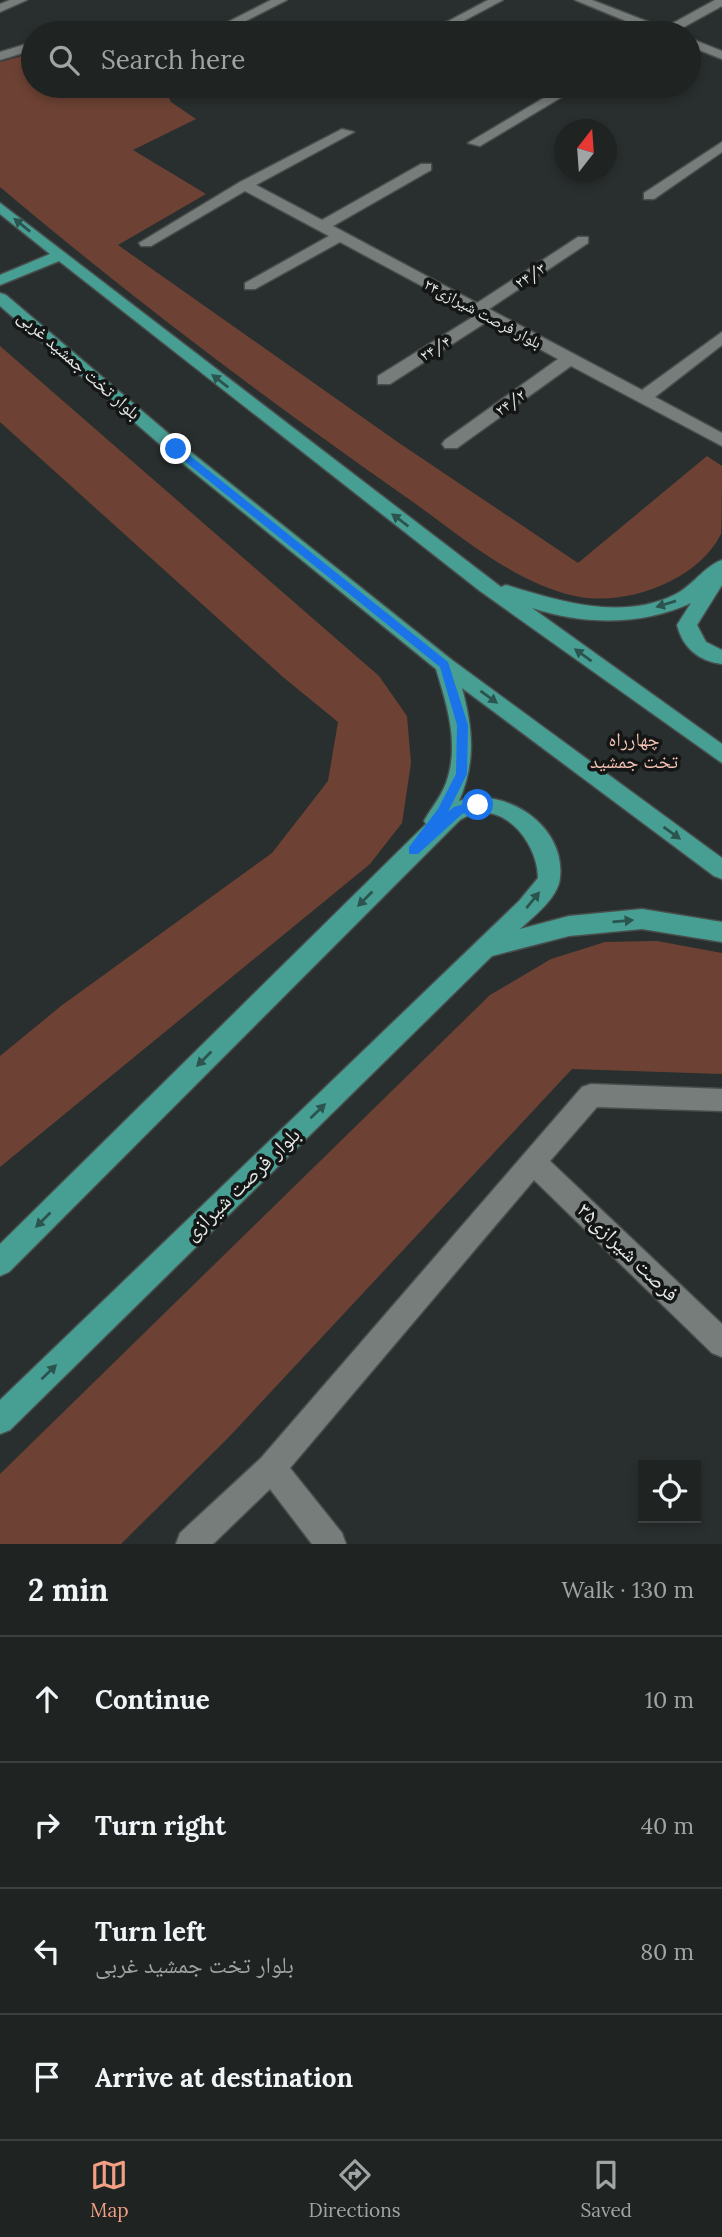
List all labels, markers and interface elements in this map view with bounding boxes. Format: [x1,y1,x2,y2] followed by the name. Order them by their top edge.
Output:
[21,21,701,98] search box
[45,41,83,79] icon: search
[101,43,245,76] text: Search here
[554,119,617,182] north arrow
[14,217,32,232] one-way arrow
[511,258,550,293] street label: ۲۴/۳
[420,274,545,353] street label: بلوار فرصت شیرازی۲۴
[13,305,146,424] street label: بلوار تخت جمشید غربی
[416,331,455,366] street label: ۲۴/۴
[211,374,228,389] one-way arrow
[491,384,530,420] street label: ۲۴/۲
[160,433,191,464] route end
[391,513,409,527] one-way arrow
[656,600,677,610] one-way arrow
[574,648,592,662] one-way arrow
[480,690,498,704] one-way arrow
[590,727,678,773] district label: چهارراه تخت جمشید
[462,789,493,820] route start
[663,825,681,839] one-way arrow
[357,890,374,906] one-way arrow
[526,892,541,910] one-way arrow
[613,915,635,926] one-way arrow
[196,1051,213,1067] one-way arrow
[309,1103,326,1120] one-way arrow
[178,1121,306,1246] street label: بلوار فرصت شیرازی
[572,1196,685,1307] street label: فرصت شیرازی۳۵
[35,1212,51,1228] one-way arrow
[40,1365,57,1381] one-way arrow
[638,1460,701,1523] map controls
[638,1460,701,1523] button: locate
[28,1571,108,1609] text: 2 min
[562,1575,694,1604] text: Walk · 130 m
[28,1680,66,1718] icon: ahead
[95,1683,210,1716] text: Continue
[645,1685,694,1714] text: 10 m
[28,1806,66,1844] icon: right
[95,1809,226,1842] text: Turn right
[641,1811,694,1840] text: 40 m
[95,1915,206,1948] text: Turn left
[28,1932,66,1970] icon: left
[640,1937,694,1966] text: 80 m
[95,1950,294,1979] text: بلوار تخت جمشید غربی
[28,2058,66,2096] icon: arrive
[95,2061,353,2094] text: Arrive at destination
[90,2156,129,2222] tab: Map
[309,2156,401,2222] tab: Directions
[581,2156,632,2222] tab: Saved

